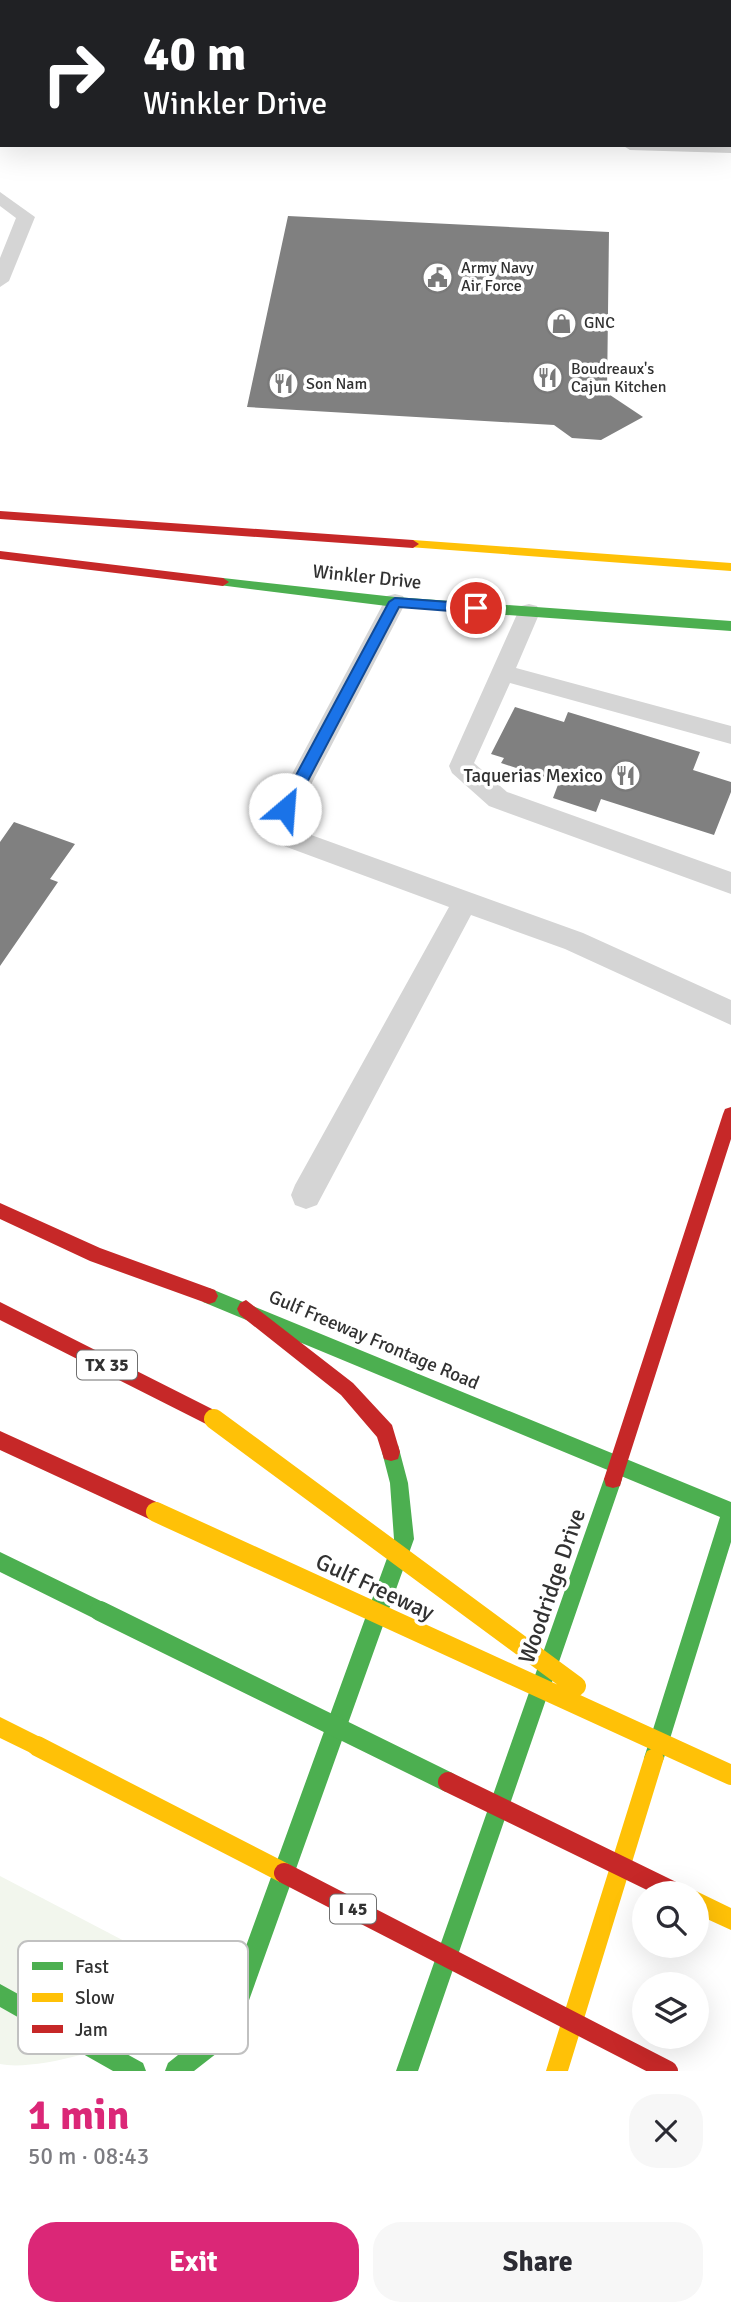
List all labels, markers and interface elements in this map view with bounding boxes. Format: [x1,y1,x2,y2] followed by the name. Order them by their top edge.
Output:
[143,24,246,84] text: 40 m
[28,28,119,119] icon: right
[143,84,327,123] text: Winkler Drive
[461,258,534,296] place label: Army Navy Air Force
[421,260,455,294] public building icon: Army Navy Air Force
[544,306,578,340] shop icon: GNC
[584,313,615,333] place label: GNC
[571,359,666,397] place label: Boudreaux's Cajun Kitchen
[531,361,565,395] restaurant icon: Boudreaux's Cajun Kitchen
[266,367,300,401] restaurant icon: Son Nam
[306,374,367,394] place label: Son Nam
[311,559,423,595] street label: Winkler Drive
[446,578,506,638] pin
[457,589,495,627] icon: arrive
[609,759,643,793] restaurant icon: Taquerias Mexico
[463,764,603,788] place label: Taquerias Mexico
[248,772,322,846] position arrow
[265,1285,483,1395] street label: Gulf Freeway Frontage Road
[77,1350,137,1380] road number: TX 35
[512,1505,592,1667] street label: Woodridge Drive
[311,1547,439,1627] street label: Gulf Freeway
[632,1881,709,2049] map controls
[632,1881,709,1958] button: search
[330,1895,376,1924] road number: I 45
[18,1941,248,2054] legend
[75,1955,109,1979] text: Fast
[632,1972,709,2049] button: layers
[75,1986,115,2010] text: Slow
[75,2018,108,2042] text: Jam
[28,2090,129,2141] text: 1 min
[629,2094,703,2168] button: close
[28,2142,149,2171] text: 50 m · 08:43
[28,2222,359,2302] button: Exit
[373,2222,703,2302] button: Share

